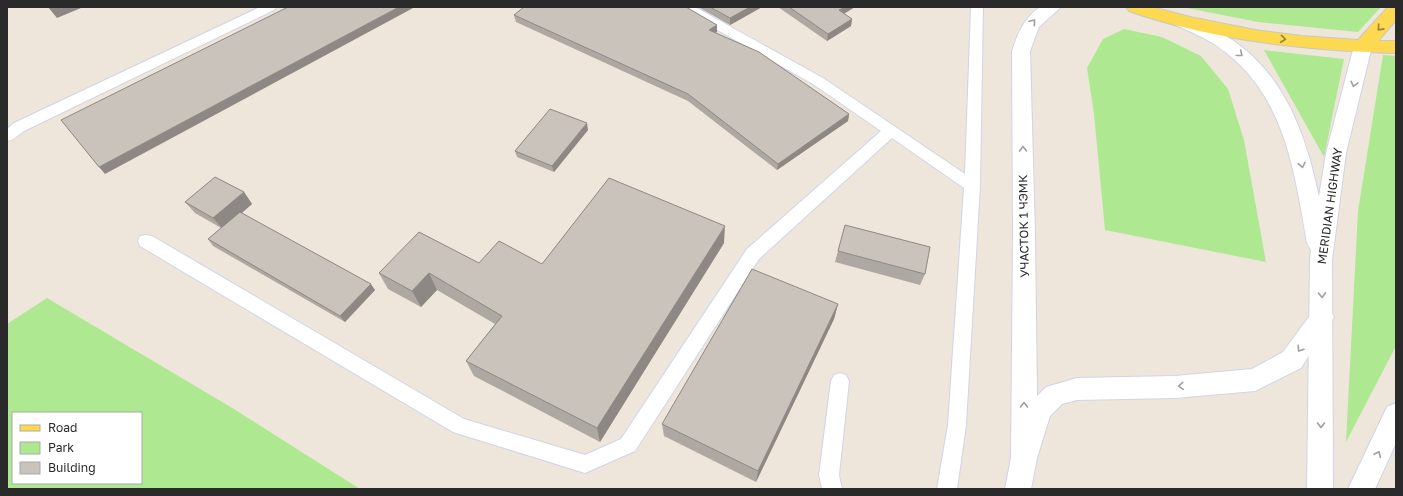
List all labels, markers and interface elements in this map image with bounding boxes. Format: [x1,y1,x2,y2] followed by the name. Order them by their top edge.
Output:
[1029,20,1036,27] one-way arrow
[1377,23,1384,31] one-way arrow
[1279,34,1286,43] one-way arrow
[1235,50,1242,57] one-way arrow
[1350,81,1358,87] one-way arrow
[1019,146,1027,152] one-way arrow
[1314,146,1345,265] street label: MERIDIAN HIGHWAY
[1297,162,1306,168] one-way arrow
[1015,174,1032,278] street label: УЧАСТОК 1 ЧЭМК
[1318,292,1326,298] one-way arrow
[1298,345,1305,352] one-way arrow
[1178,381,1184,390] one-way arrow
[1020,402,1028,408] one-way arrow
[12,412,142,484] legend
[48,420,77,435] text: Road
[1317,422,1325,428] one-way arrow
[48,440,74,455] text: Park
[1373,450,1381,458] one-way arrow
[48,460,96,475] text: Building

